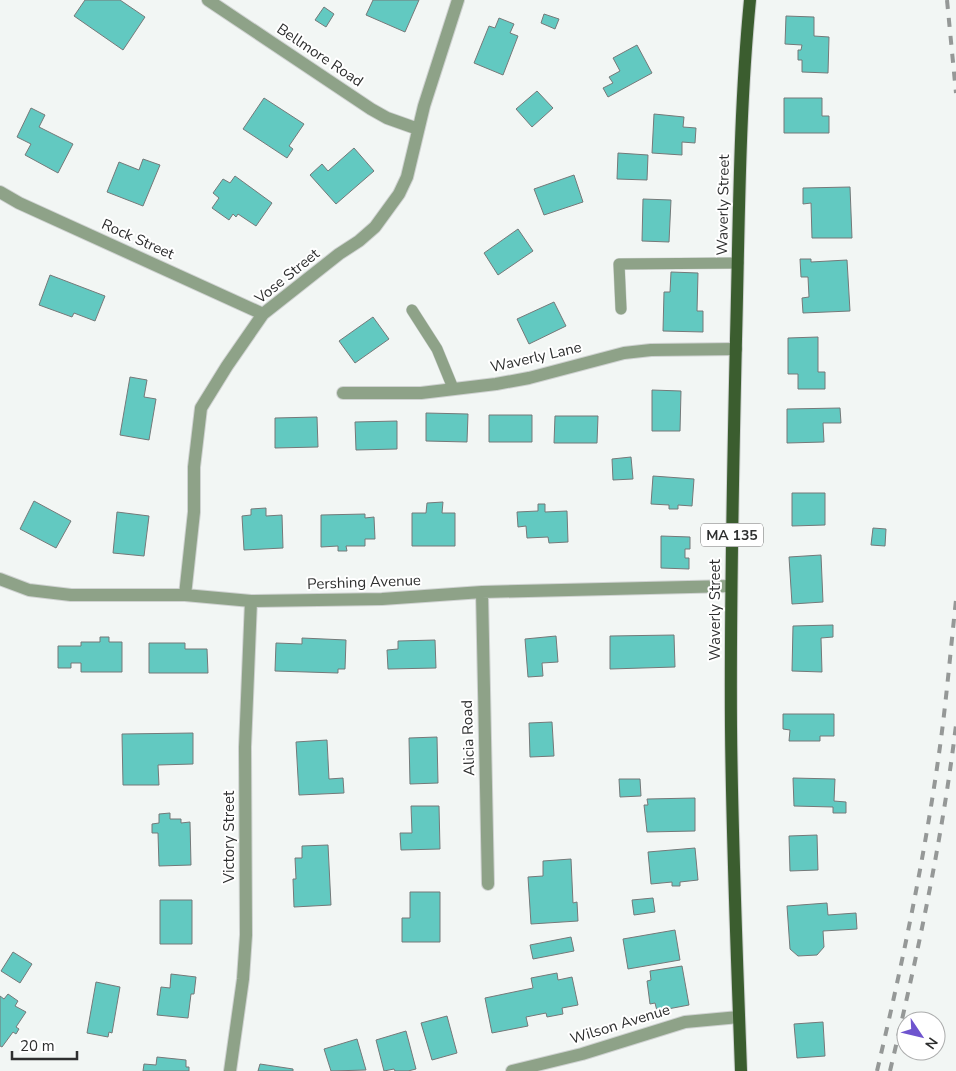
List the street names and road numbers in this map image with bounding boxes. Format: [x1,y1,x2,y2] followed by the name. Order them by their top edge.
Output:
[273,19,367,91] street label: Bellmore Road
[712,153,734,256] street label: Waverly Street
[99,214,178,264] street label: Rock Street
[250,243,324,309] street label: Vose Street
[488,337,584,377] street label: Waverly Lane
[701,524,763,546] road number: MA 135
[705,559,725,661] street label: Waverly Street
[307,570,421,594] street label: Pershing Avenue
[457,700,479,776] street label: Alicia Road
[219,790,239,884] street label: Victory Street
[568,999,672,1049] street label: Wilson Avenue

